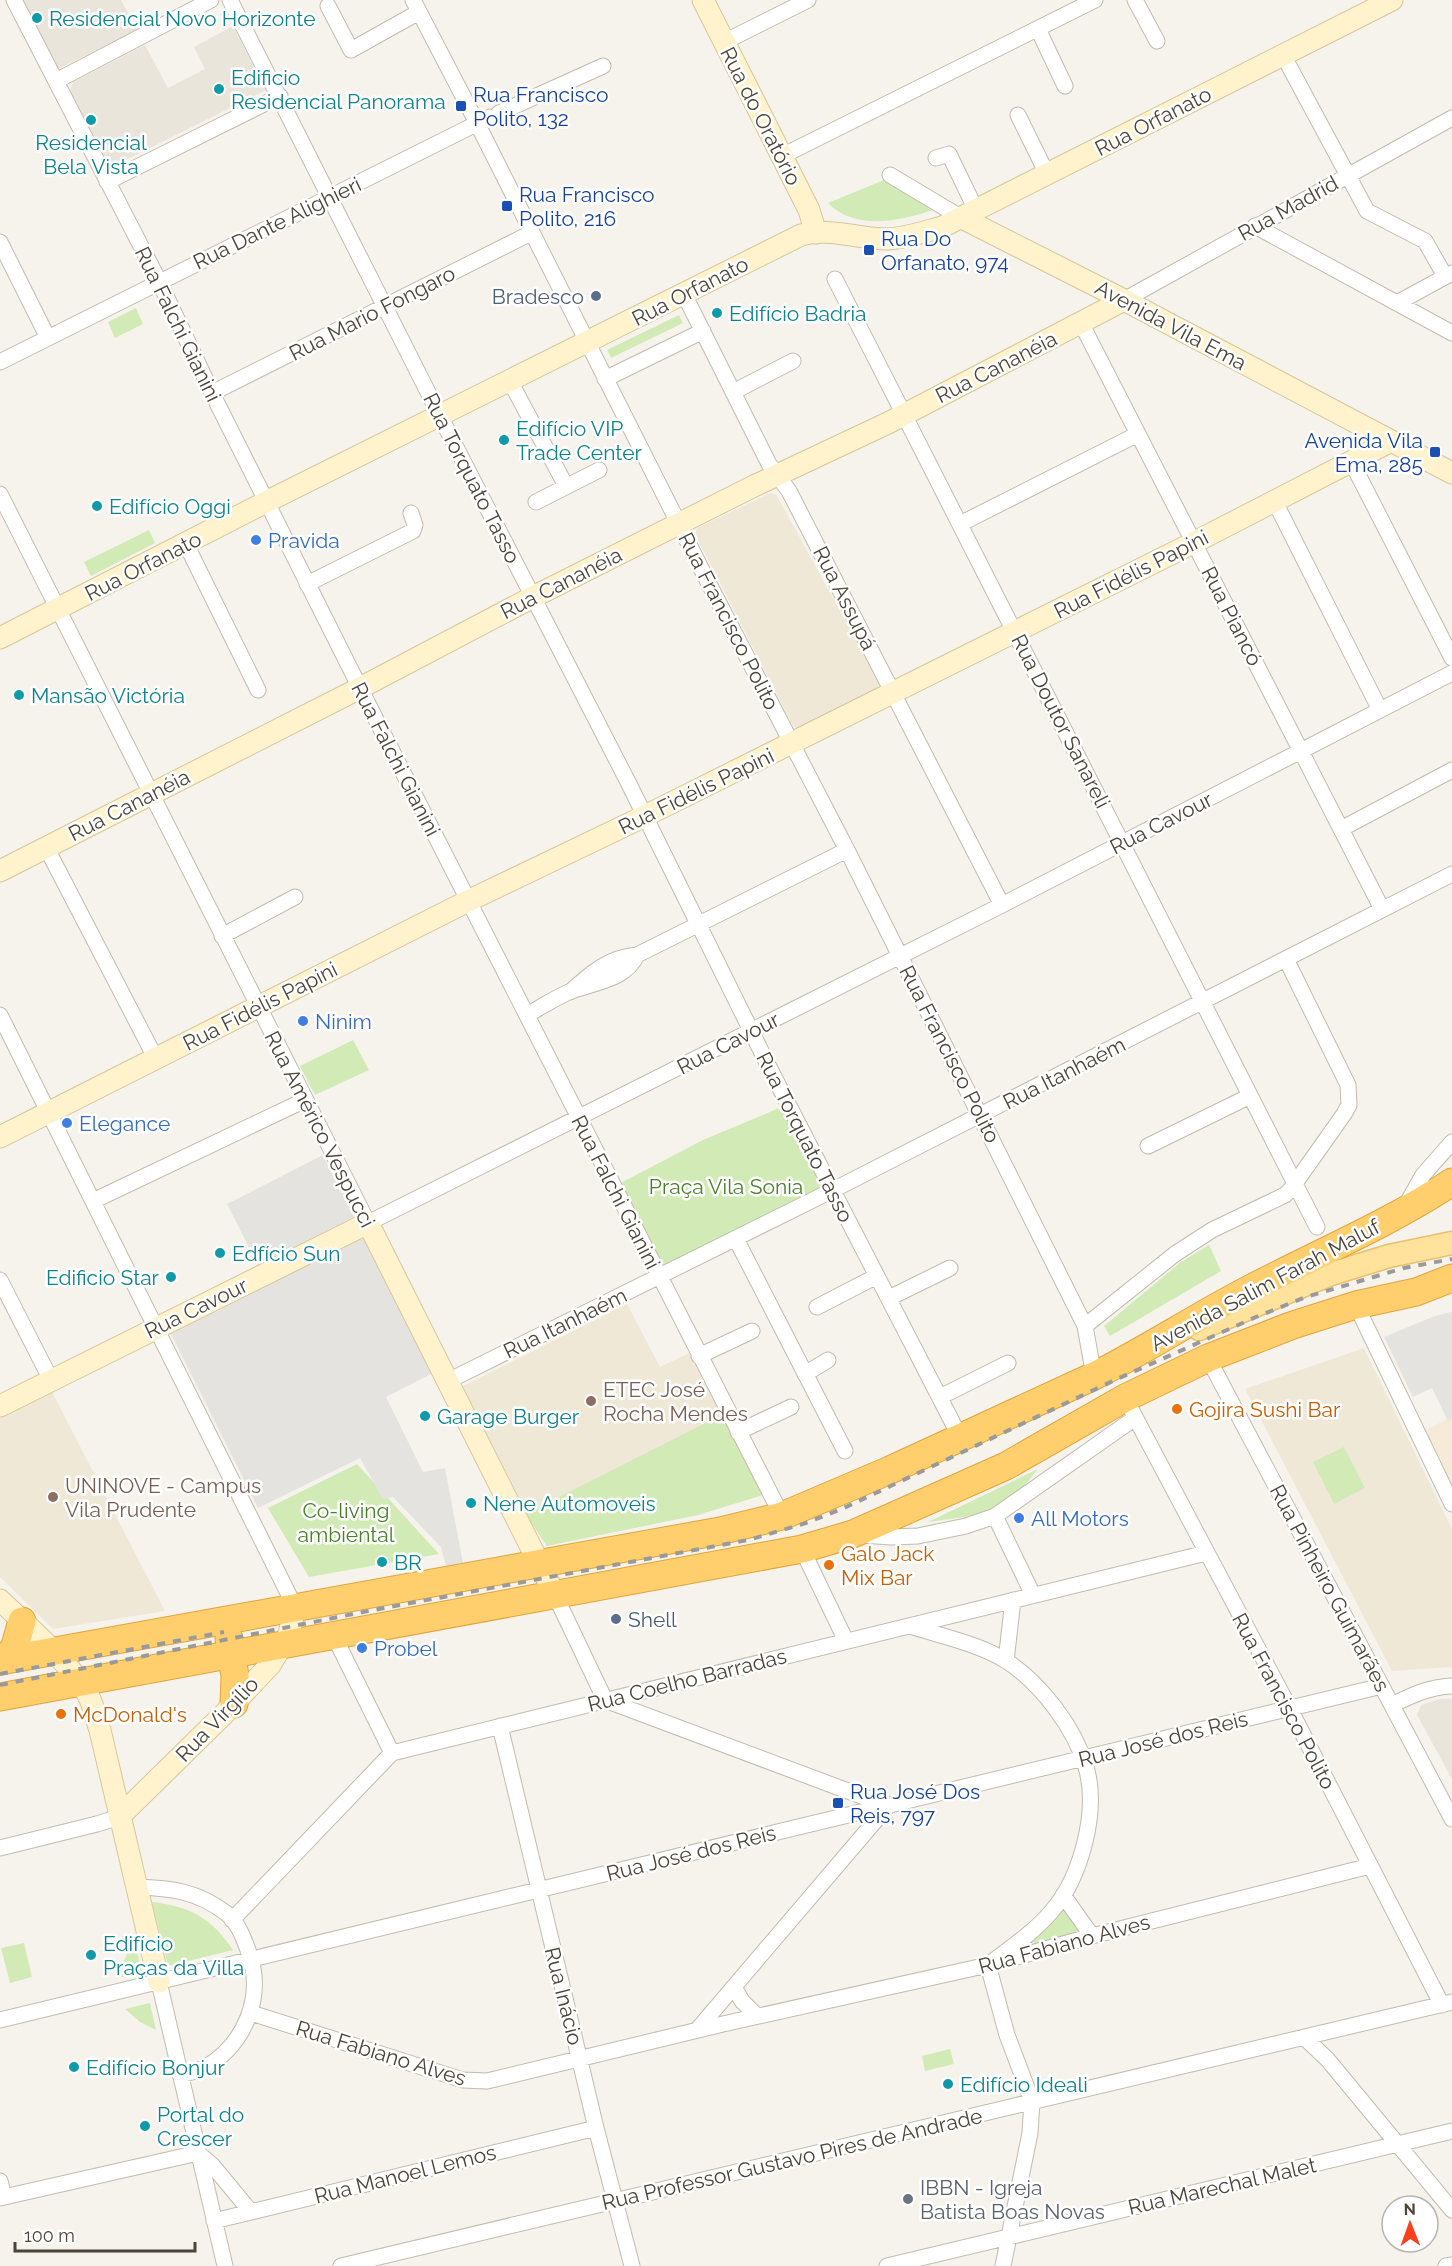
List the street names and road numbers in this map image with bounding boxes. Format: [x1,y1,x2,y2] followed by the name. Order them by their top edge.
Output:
[715,43,807,189] street label: Rua do Oratório
[1091,81,1215,161] street label: Rua Orfanato
[1234,170,1342,246] street label: Rua Madrid
[189,171,365,275] street label: Rua Dante Alighieri
[130,242,226,406] street label: Rua Falchi Gianini
[628,251,752,331] street label: Rua Orfanato
[285,260,459,366] street label: Rua Mario Fongaro
[1091,275,1251,375] street label: Avenida Vila Ema
[931,326,1061,408] street label: Rua Cananéia
[418,389,526,567] street label: Rua Torquato Tasso
[1050,524,1212,624] street label: Rua Fidélis Papini
[81,526,205,606] street label: Rua Orfanato
[673,528,785,714] street label: Rua Francisco Polito
[496,542,626,624] street label: Rua Cananéia
[808,542,882,654] street label: Rua Assupá
[1196,562,1268,670] street label: Rua Piancó
[1006,630,1116,812] street label: Rua Doutor Sanareli
[346,678,446,840] street label: Rua Falchi Gianini
[614,743,778,839] street label: Rua Fidélis Papini
[64,764,194,846] street label: Rua Cananéia
[1106,786,1217,859] street label: Rua Cavour
[179,956,341,1056] street label: Rua Fidélis Papini
[894,961,1006,1147] street label: Rua Francisco Polito
[673,1006,784,1079] street label: Rua Cavour
[260,1027,380,1231] street label: Rua Américo Vespucci
[999,1031,1129,1115] street label: Rua Itanhaém
[751,1048,859,1226] street label: Rua Torquato Tasso
[566,1111,666,1273] street label: Rua Falchi Gianini
[1146,1213,1385,1356] street label: Avenida Salim Farah Maluf
[140,1272,252,1344] street label: Rua Cavour
[499,1282,631,1364] street label: Rua Itanhaém
[1265,1480,1395,1696] street label: Rua Pinheiro Guimarães
[1227,1609,1341,1793] street label: Rua Francisco Polito
[585,1643,789,1717] street label: Rua Coelho Barradas
[170,1671,264,1767] street label: Rua Virgílio
[1076,1706,1250,1772] street label: Rua José dos Reis
[604,1820,778,1886] street label: Rua José dos Reis
[976,1909,1152,1979] street label: Rua Fabiano Alves
[540,1944,588,2048] street label: Rua Inácio
[293,2015,469,2091] street label: Rua Fabiano Alves
[599,2103,985,2215] street label: Rua Professor Gustavo Pires de Andrade
[312,2139,498,2209] street label: Rua Manoel Lemos
[1125,2152,1319,2220] street label: Rua Marechal Malet

